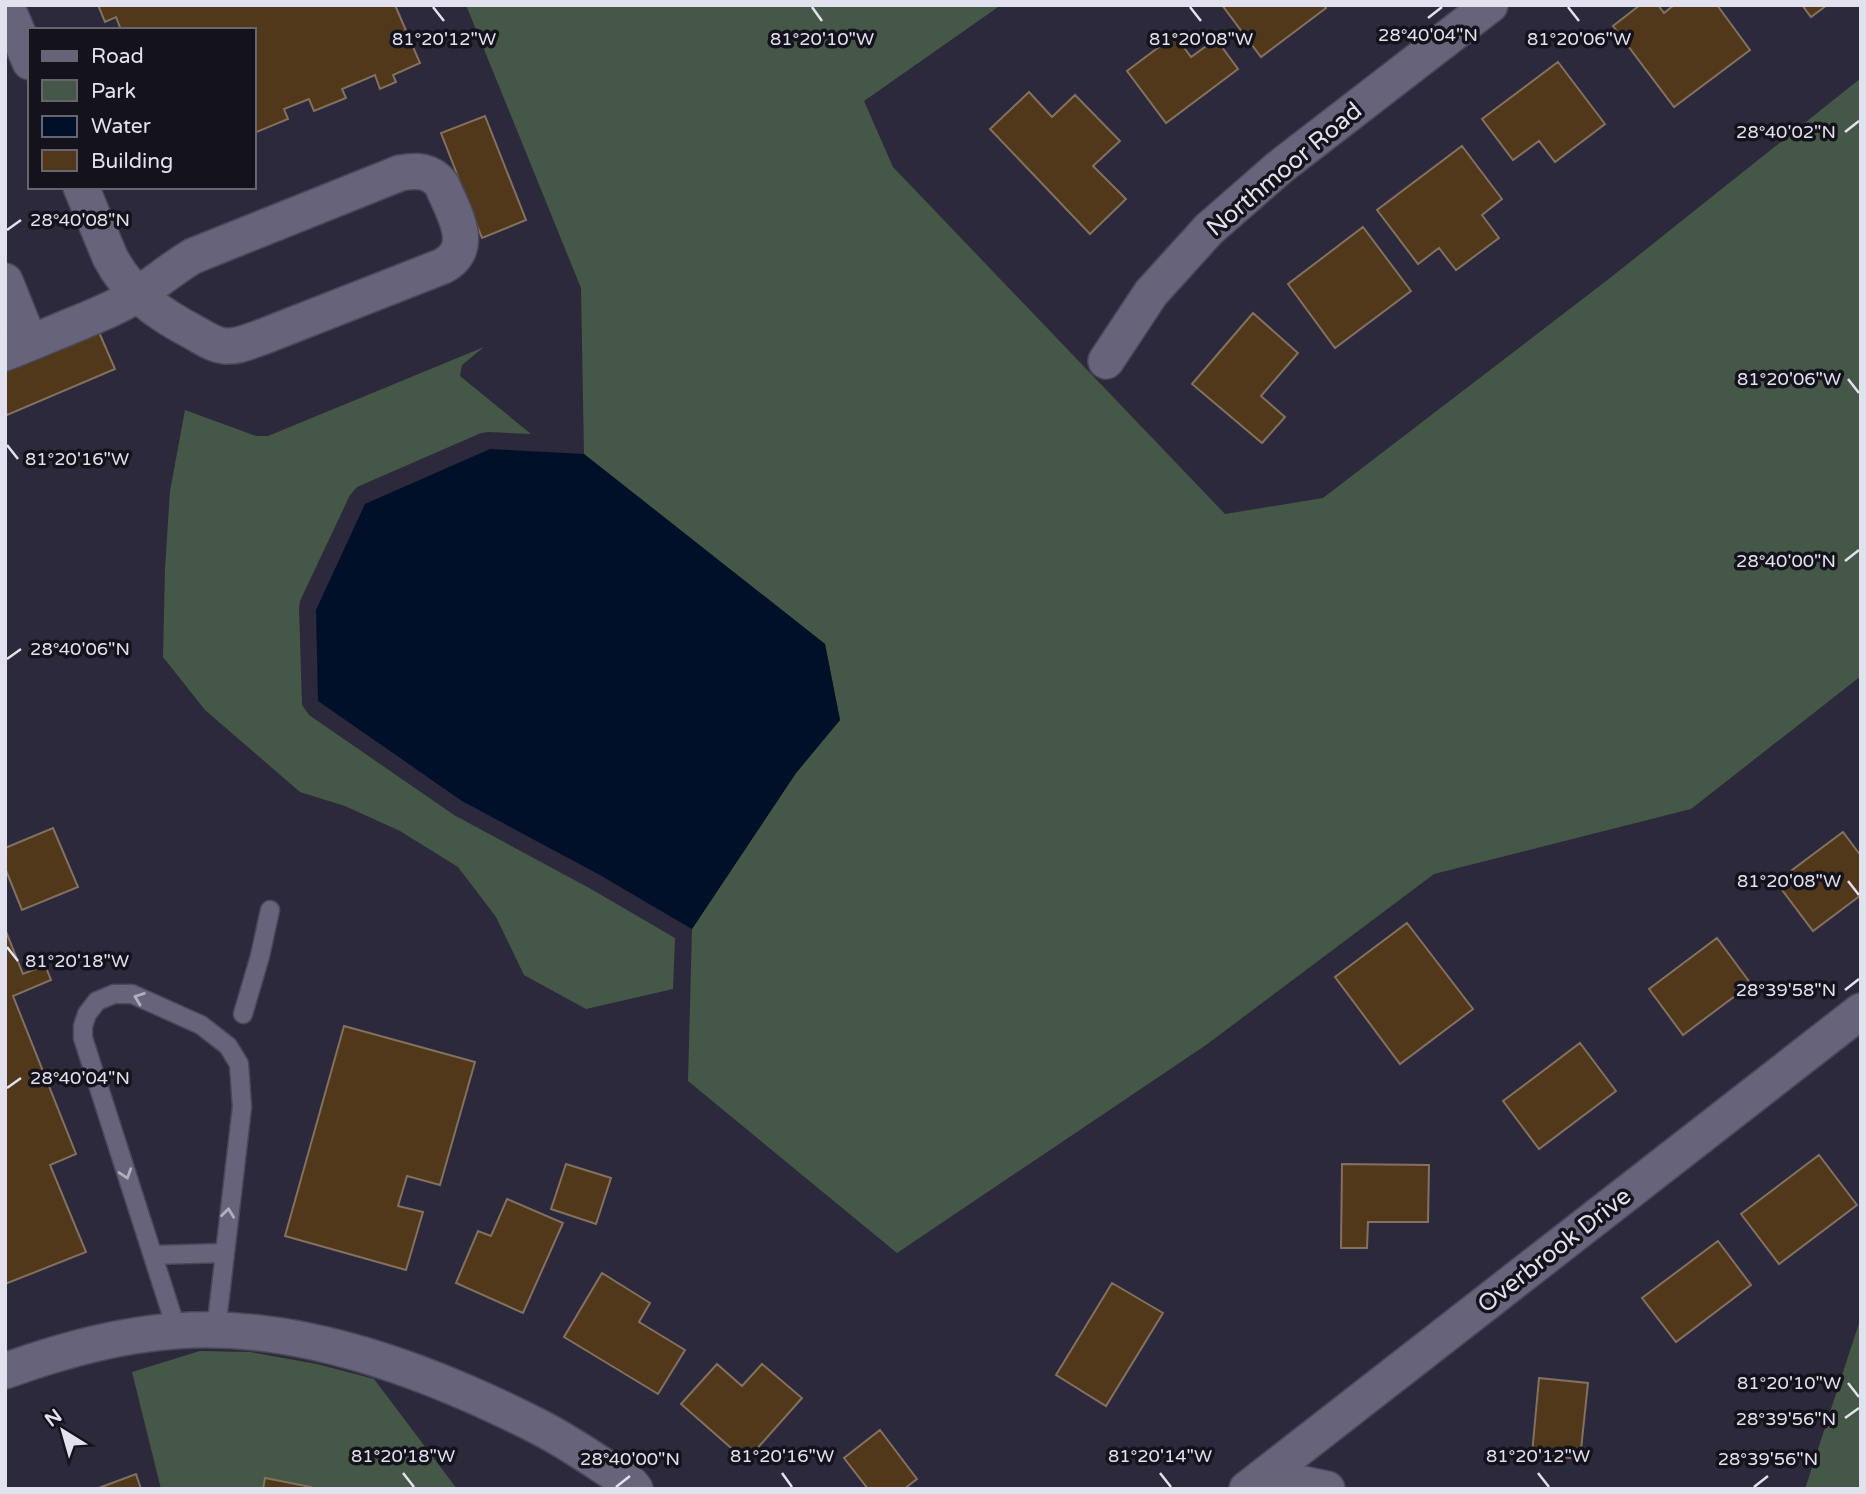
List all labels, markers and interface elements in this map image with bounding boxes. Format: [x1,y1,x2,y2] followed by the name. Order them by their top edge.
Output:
[1378,24,1478,46] text: 28°40'04"N
[28,28,256,189] legend
[392,28,496,50] text: 81°20'12"W
[770,28,874,50] text: 81°20'10"W
[1149,28,1253,50] text: 81°20'08"W
[1527,28,1631,50] text: 81°20'06"W
[91,44,144,69] text: Road
[91,79,136,104] text: Park
[1201,96,1368,243] street label: Northmoor Road
[91,114,151,139] text: Water
[1736,121,1836,143] text: 28°40'02"N
[91,149,173,174] text: Building
[30,209,130,231] text: 28°40'08"N
[1737,368,1841,390] text: 81°20'06"W
[25,448,129,470] text: 81°20'16"W
[1736,550,1836,572] text: 28°40'00"N
[30,638,130,660] text: 28°40'06"N
[1737,870,1841,892] text: 81°20'08"W
[25,950,129,972] text: 81°20'18"W
[1736,979,1836,1001] text: 28°39'58"N
[133,992,145,1006] one-way arrow
[30,1067,130,1089] text: 28°40'04"N
[118,1167,132,1179] one-way arrow
[1472,1182,1637,1319] street label: Overbrook Drive
[221,1208,236,1219] one-way arrow
[1737,1372,1841,1394] text: 81°20'10"W
[28,1396,98,1466] north arrow
[41,1405,66,1432] text: N
[1736,1408,1836,1430] text: 28°39'56"N
[351,1445,455,1467] text: 81°20'18"W
[730,1445,834,1467] text: 81°20'16"W
[1108,1445,1212,1467] text: 81°20'14"W
[1486,1445,1590,1467] text: 81°20'12"W
[580,1448,680,1470] text: 28°40'00"N
[1718,1448,1818,1470] text: 28°39'56"N

